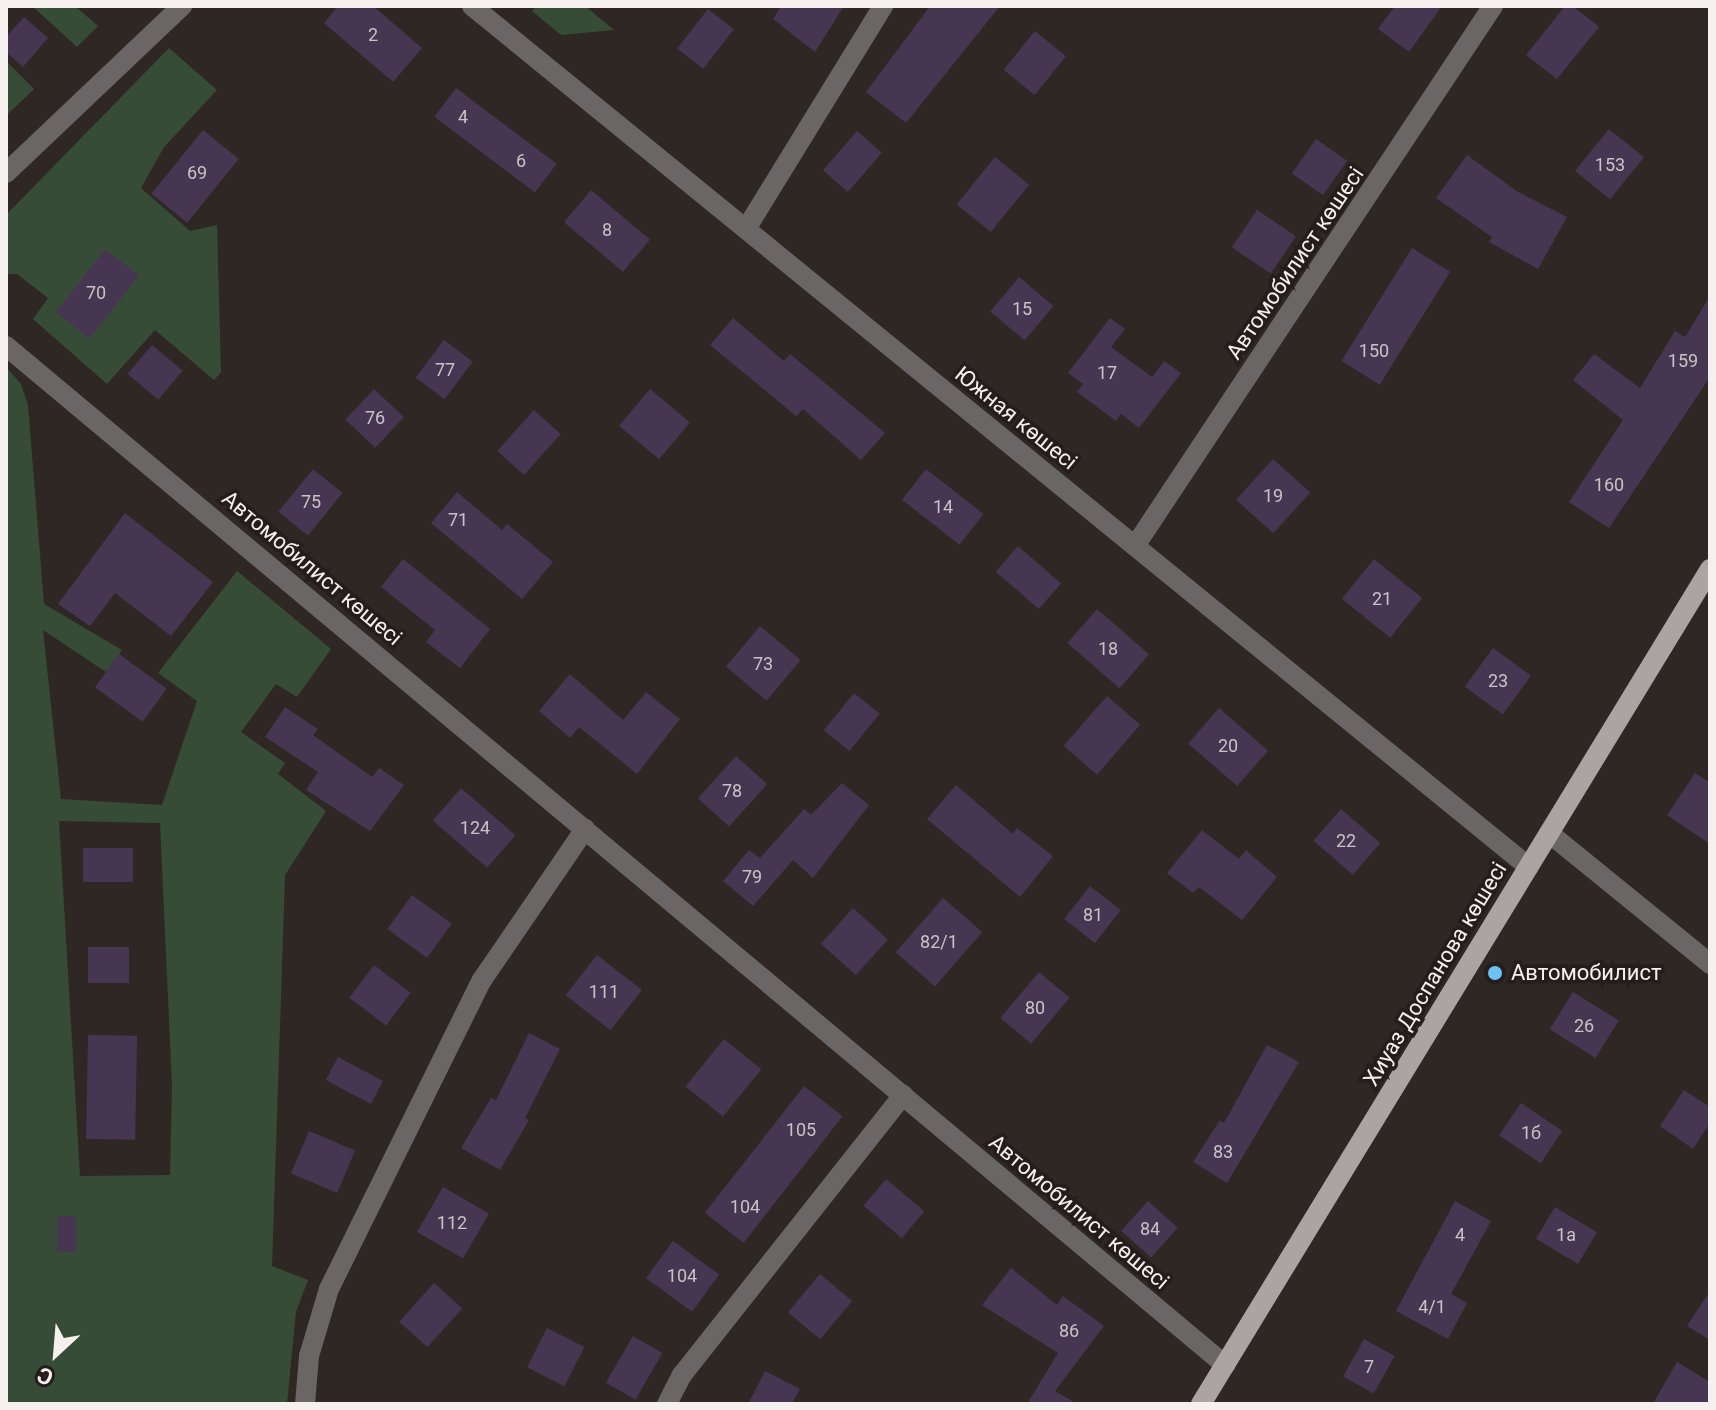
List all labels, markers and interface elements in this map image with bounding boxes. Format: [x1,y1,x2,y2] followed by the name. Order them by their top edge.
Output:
[368,24,378,46] house number: 2
[458,106,468,128] house number: 4
[516,150,526,172] house number: 6
[1595,154,1625,176] house number: 153
[187,162,207,184] house number: 69
[1221,162,1369,364] street label: Автомобилист көшесі
[602,219,612,241] house number: 8
[86,282,106,304] house number: 70
[1012,298,1032,320] house number: 15
[1359,340,1389,362] house number: 150
[1668,350,1698,372] house number: 159
[435,359,455,381] house number: 77
[950,361,1082,475] street label: Южная көшесі
[1097,362,1117,384] house number: 17
[365,407,385,429] house number: 76
[1594,474,1624,496] house number: 160
[217,485,407,651] street label: Автомобилист көшесі
[1263,485,1283,507] house number: 19
[301,491,321,513] house number: 75
[933,496,953,518] house number: 14
[448,509,468,531] house number: 71
[1372,588,1392,610] house number: 21
[1098,638,1118,660] house number: 18
[753,653,773,675] house number: 73
[1488,670,1508,692] house number: 23
[1218,735,1238,757] house number: 20
[722,780,742,802] house number: 78
[460,817,490,839] house number: 124
[1336,830,1356,852] house number: 22
[1358,857,1512,1091] street label: Хиуаз Доспанова көшесі
[742,866,762,888] house number: 79
[1083,904,1103,926] house number: 81
[920,931,958,953] house number: 82/1
[1511,960,1662,986] place label: Автомобилист
[1486,964,1504,982] marker: Автомобилист
[589,981,619,1003] house number: 111
[1025,997,1045,1019] house number: 80
[1574,1015,1594,1037] house number: 26
[786,1119,816,1141] house number: 105
[1521,1122,1541,1144] house number: 1б
[984,1129,1174,1295] street label: Автомобилист көшесі
[1213,1141,1233,1163] house number: 83
[730,1196,760,1218] house number: 104
[437,1212,467,1234] house number: 112
[1140,1218,1160,1240] house number: 84
[1455,1224,1465,1246] house number: 4
[1556,1224,1576,1246] house number: 1а
[667,1265,697,1287] house number: 104
[1418,1296,1446,1318] house number: 4/1
[16,1314,96,1394] north arrow
[1059,1320,1079,1342] house number: 86
[1364,1356,1374,1378] house number: 7
[33,1362,57,1390] text: С

